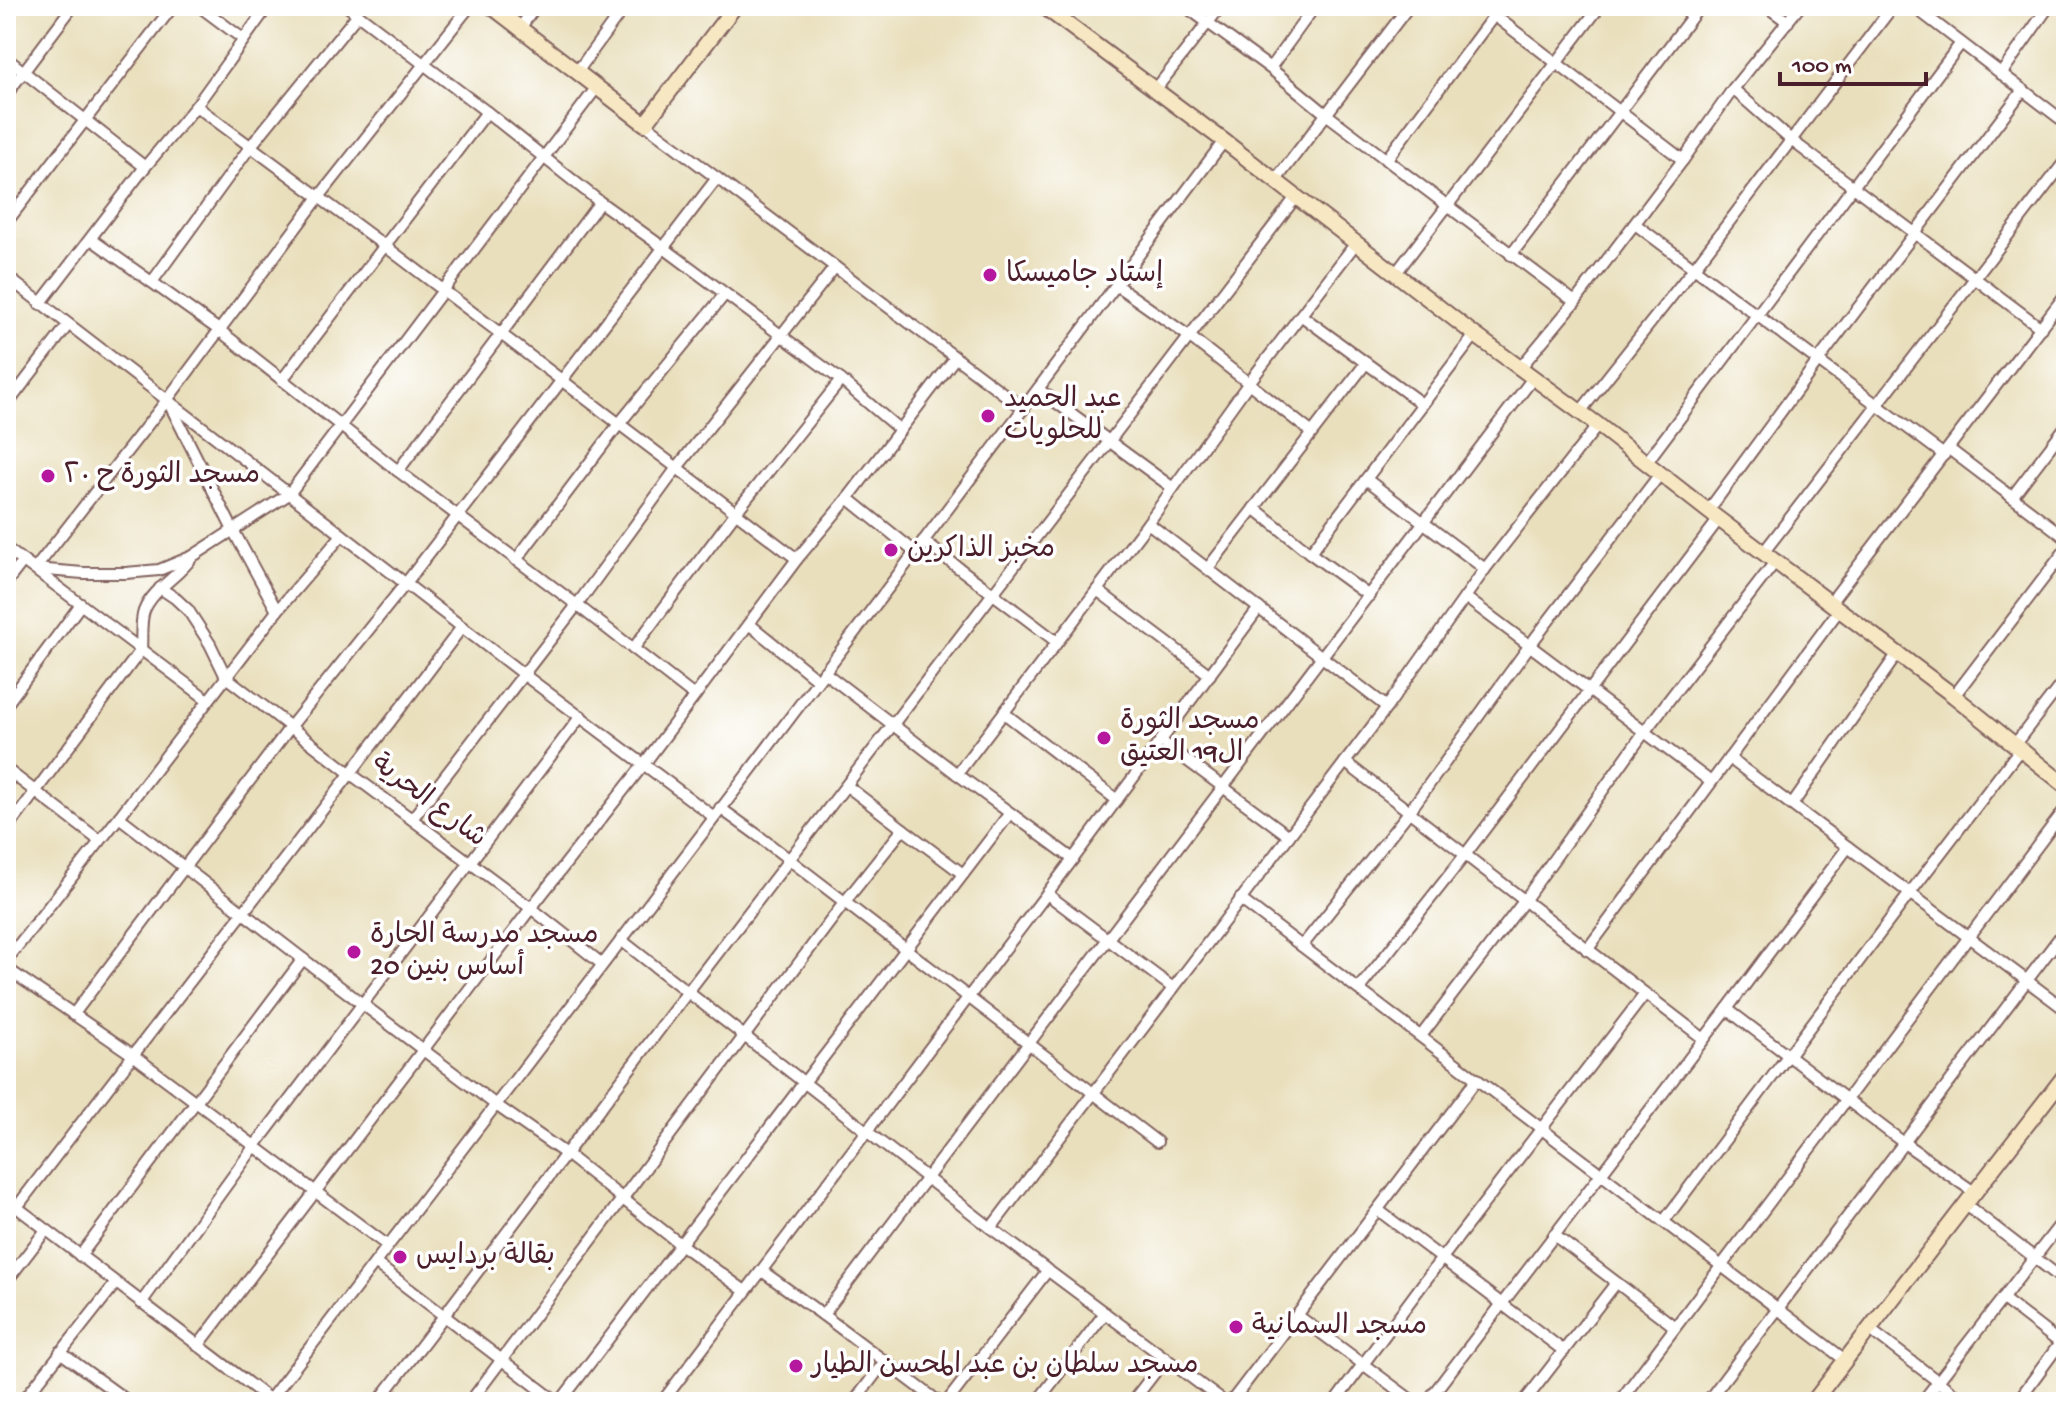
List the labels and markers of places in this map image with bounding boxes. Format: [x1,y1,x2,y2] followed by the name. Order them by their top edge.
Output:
[1006,259,1163,292] place label: إستاد جاميسكا
[981,266,999,284] marker: إستاد جاميسكا
[1004,384,1122,449] place label: عبد الحميد للحلويات
[979,407,997,425] marker: عبد الحميد للحلويات
[64,460,260,493] place label: مسجد الثورة ح ٢٠
[39,467,57,485] marker: مسجد الثورة ح ٢٠
[907,534,1055,567] place label: مخبز الذاكرين
[882,541,900,559] marker: مخبز الذاكرين
[1120,706,1260,771] place label: مسجد الثورة ال19 العتيق
[1095,729,1113,747] marker: مسجد الثورة ال19 العتيق
[370,920,598,985] place label: مسجد مدرسة الحارة 20 أساس بنين
[345,943,363,961] marker: مسجد مدرسة الحارة 20 أساس بنين
[416,1241,555,1274] place label: بقالة بردايس
[391,1248,409,1266] marker: بقالة بردايس
[1252,1311,1427,1344] place label: مسجد السمانية
[1227,1318,1245,1336] marker: مسجد السمانية
[810,1350,1199,1383] place label: مسجد سلطان بن عبد المحسن الطيار
[787,1357,805,1375] marker: مسجد سلطان بن عبد المحسن الطيار

